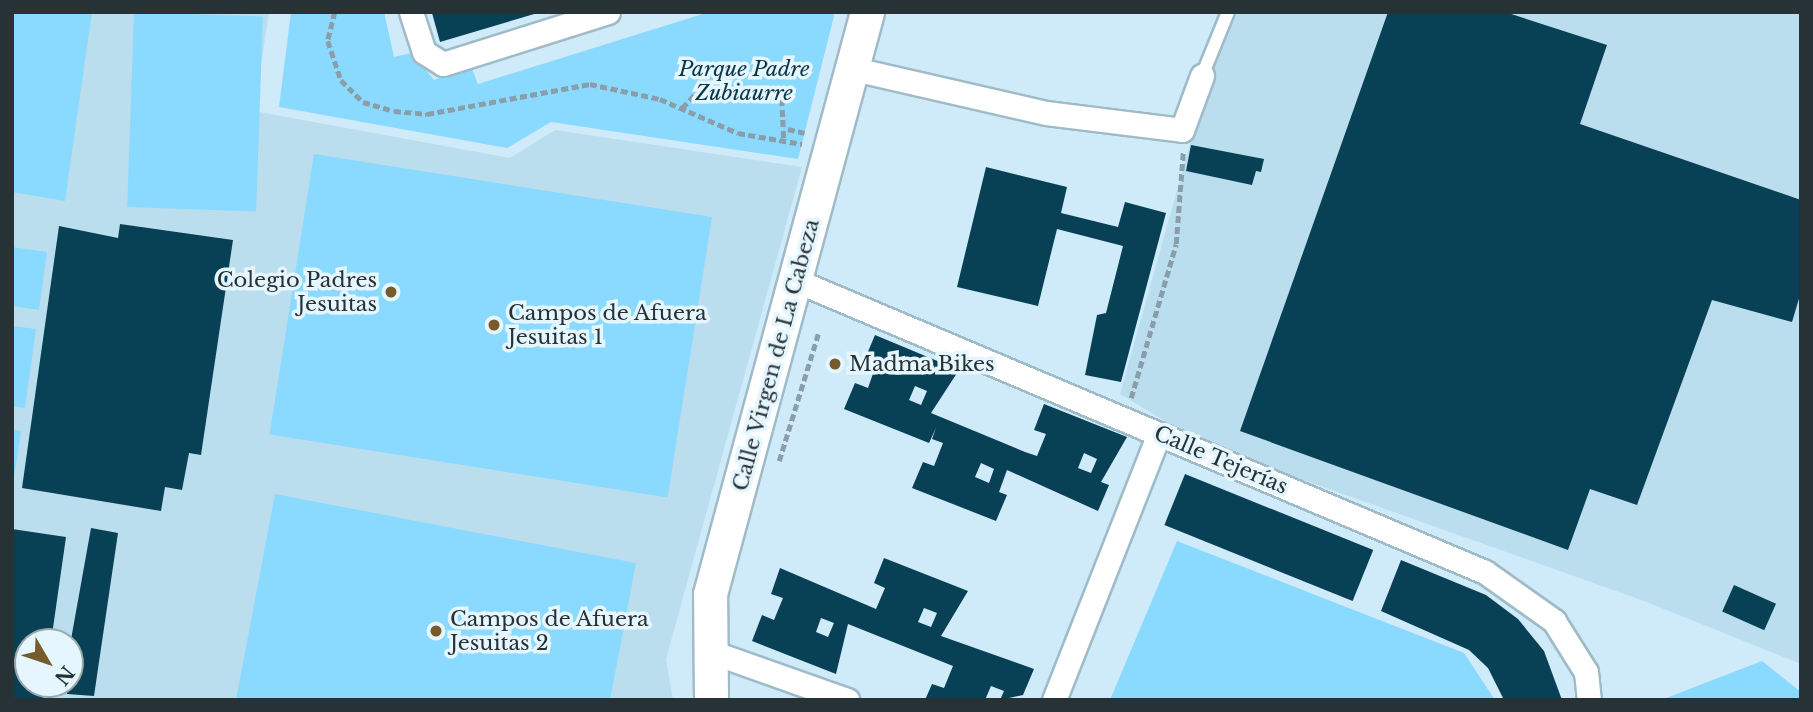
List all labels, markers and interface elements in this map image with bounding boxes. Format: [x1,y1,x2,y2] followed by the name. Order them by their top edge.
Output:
[679,56,809,106] park label: Parque Padre Zubiaurre
[727,216,825,494] street label: Calle Virgen de La Cabeza
[217,267,377,317] place label: Colegio Padres Jesuitas
[383,284,399,300] marker: Colegio Padres Jesuitas
[508,300,707,350] place label: Campos de Afuera Jesuitas 1
[486,317,502,333] marker: Campos de Afuera Jesuitas 1
[849,351,995,377] place label: Madma Bikes
[827,356,843,372] marker: Madma Bikes
[1150,420,1292,500] street label: Calle Tejerías
[450,606,649,656] place label: Campos de Afuera Jesuitas 2
[428,623,444,639] marker: Campos de Afuera Jesuitas 2
[14,628,84,698] north arrow
[50,661,79,689] text: N

